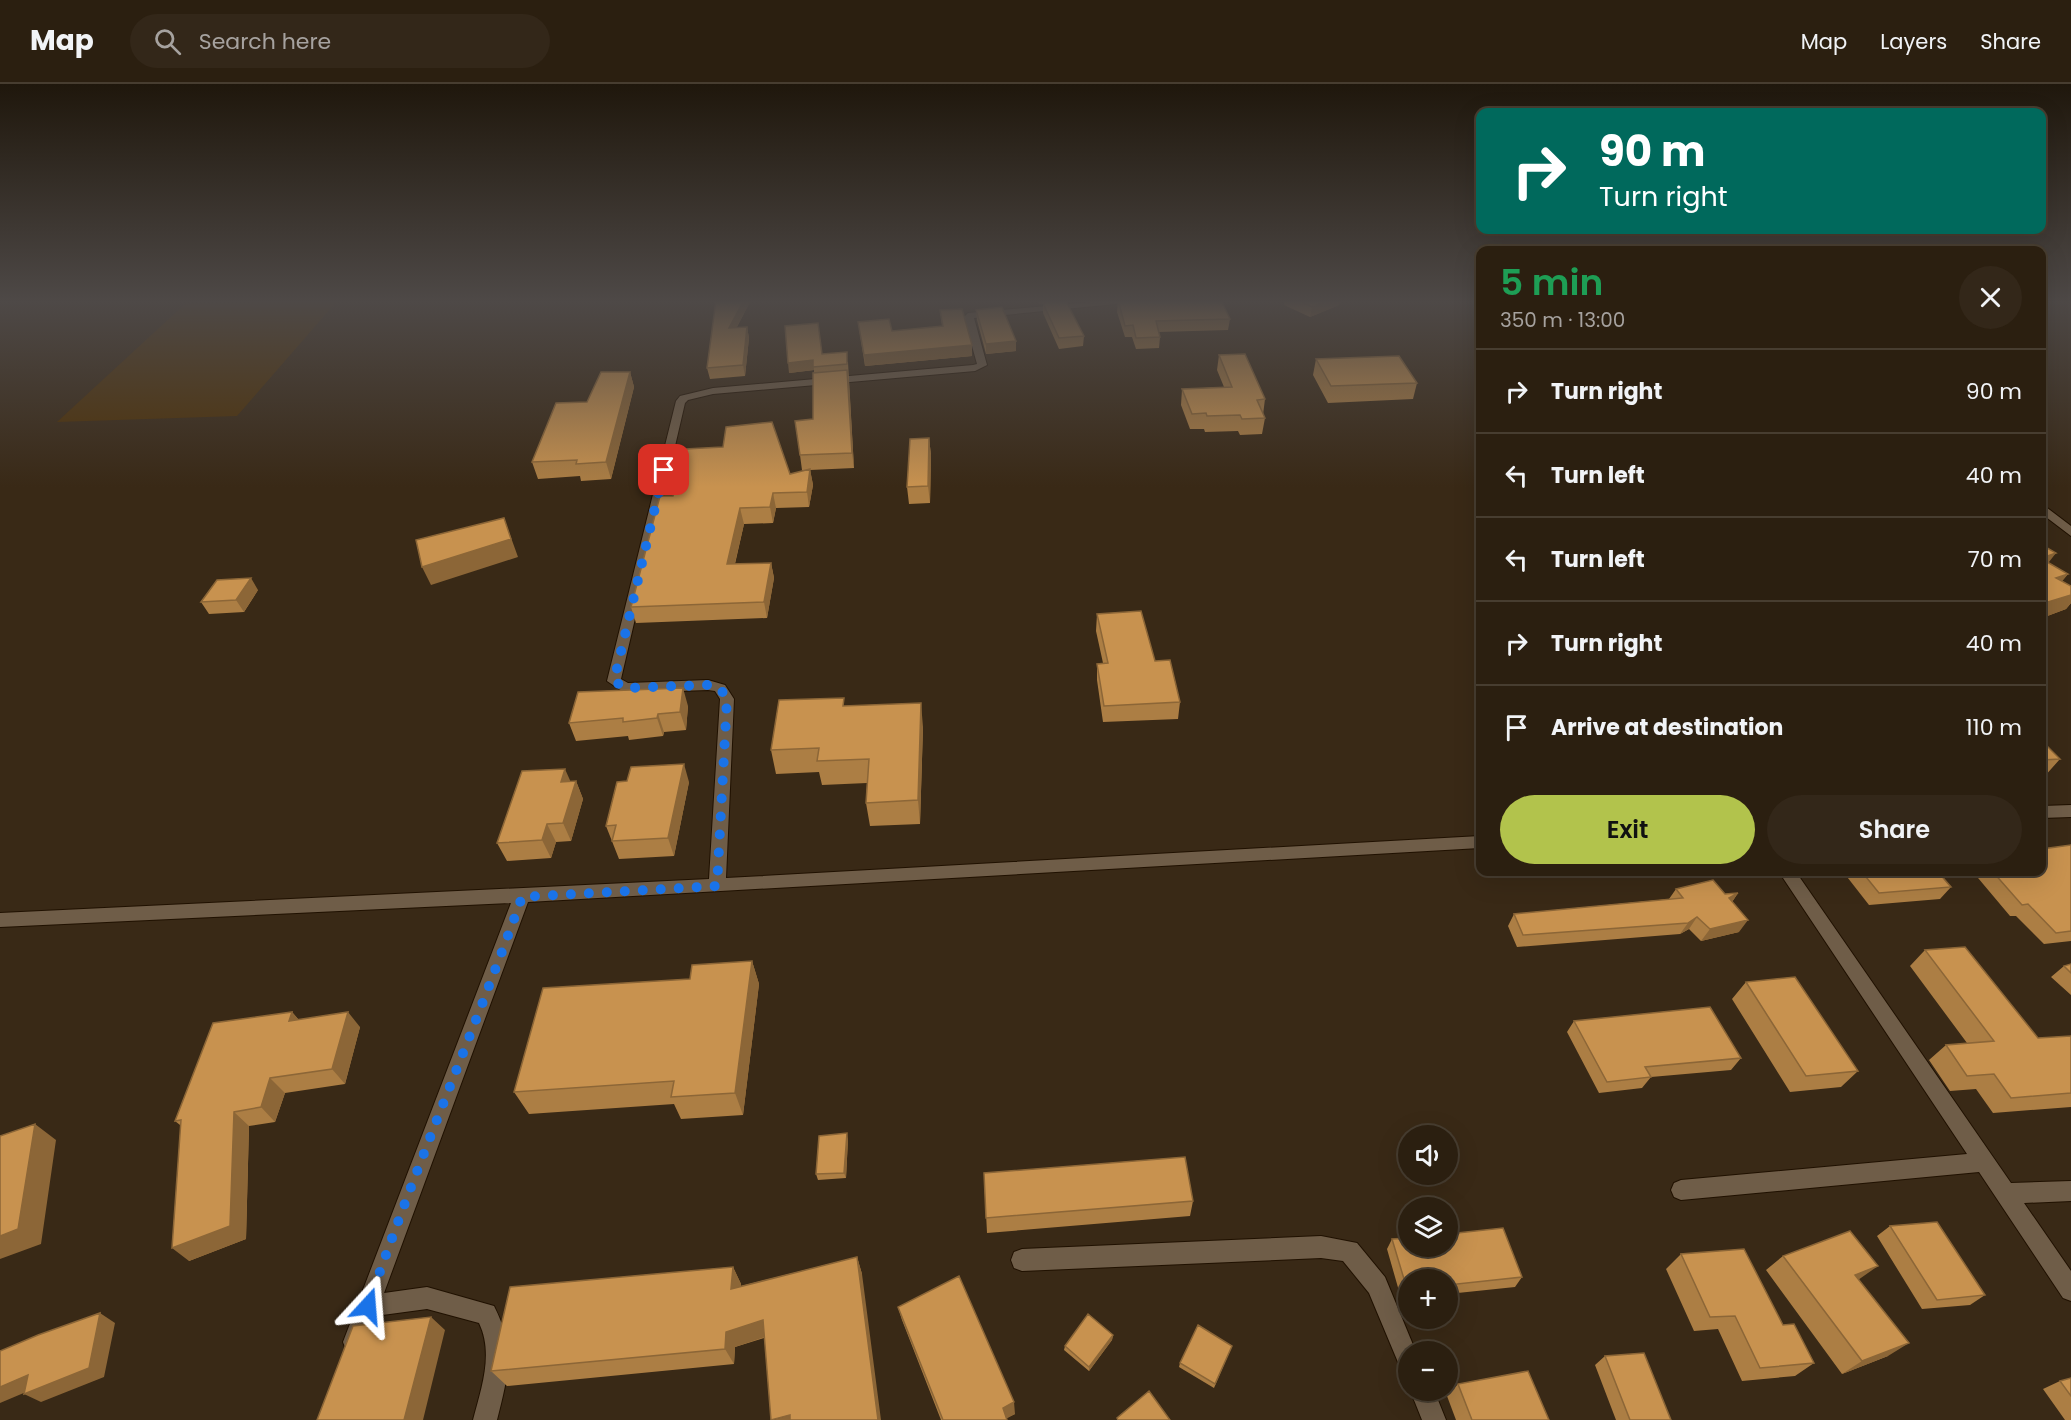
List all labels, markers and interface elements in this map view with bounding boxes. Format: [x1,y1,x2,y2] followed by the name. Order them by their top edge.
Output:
[130,14,550,68] search box
[30,21,94,60] text: Map
[151,25,184,58] icon: search
[199,26,331,57] text: Search here
[1801,27,1847,56] text: Map
[1880,27,1947,56] text: Layers
[1980,27,2041,56] text: Share
[1599,122,1706,181] text: 90 m
[1500,132,1578,210] icon: right
[1599,178,1728,215] text: Turn right
[1500,257,1603,308] text: 5 min
[1959,266,2022,329] button: close
[1500,306,1625,334] text: 350 m · 13:00
[1500,375,1533,408] icon: right
[1551,376,1662,407] text: Turn right
[1966,376,2022,407] text: 90 m
[638,444,689,495] pin
[647,453,680,486] icon: arrive
[1500,459,1533,492] icon: left
[1551,460,1645,491] text: Turn left
[1966,460,2022,491] text: 40 m
[1500,543,1533,576] icon: left
[1551,544,1645,575] text: Turn left
[1968,544,2022,575] text: 70 m
[1500,627,1533,660] icon: right
[1551,628,1662,659] text: Turn right
[1966,628,2022,659] text: 40 m
[1500,711,1533,744] icon: arrive
[1551,712,1783,743] text: Arrive at destination
[1966,712,2022,743] text: 110 m
[1500,795,1755,864] button: Exit
[1767,795,2022,864] button: Share
[1398,1125,1458,1401] map controls
[1398,1125,1458,1185] button: sound
[1398,1197,1458,1257] button: layers
[1398,1269,1458,1329] button: +
[336,1274,400,1338] position arrow
[1398,1341,1458,1401] button: −

